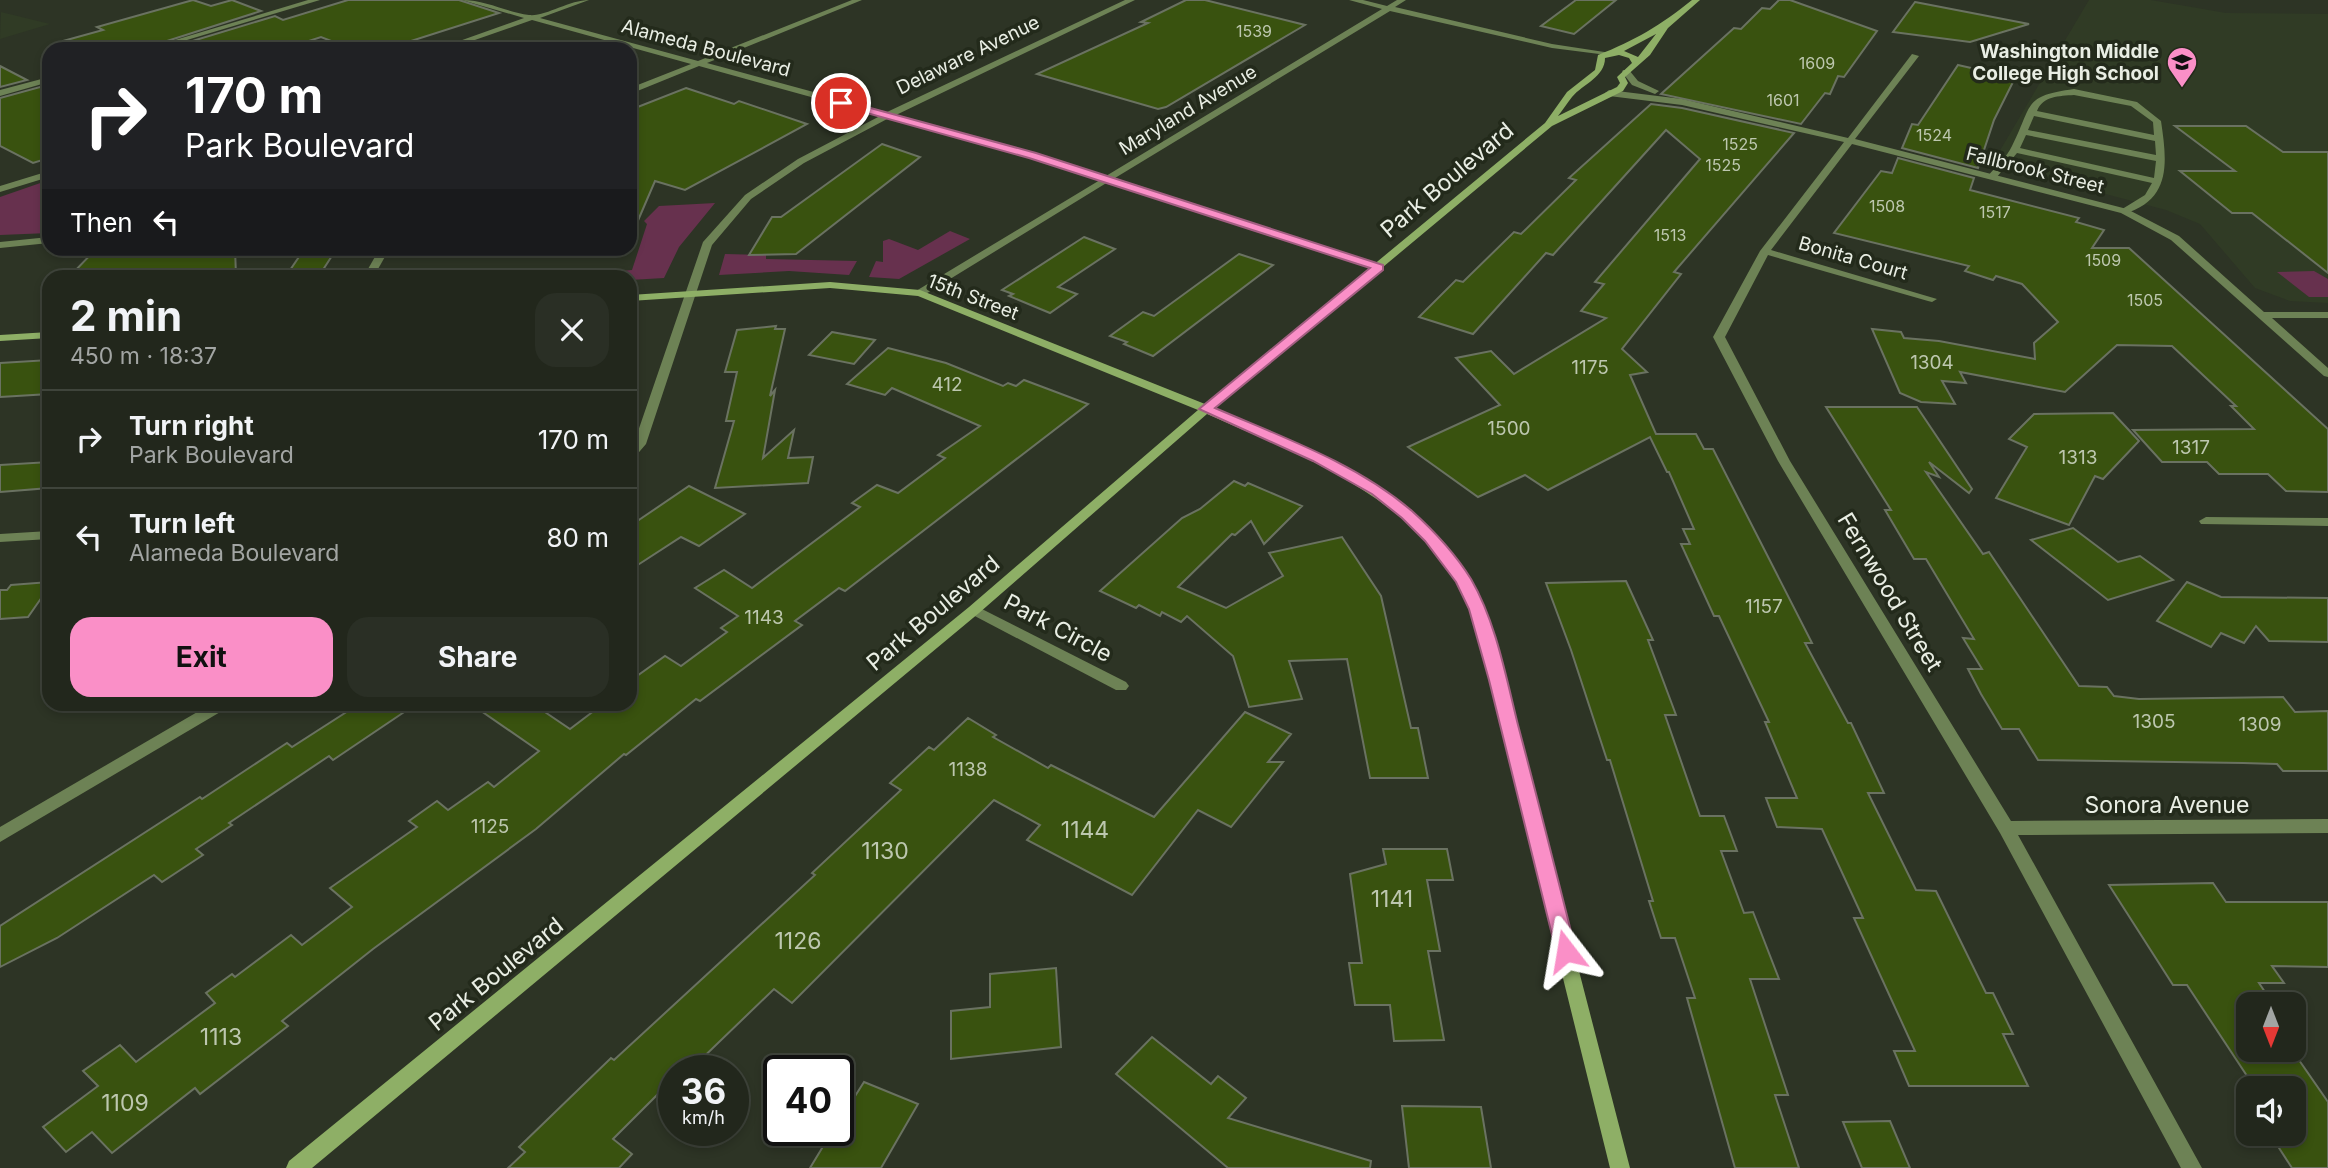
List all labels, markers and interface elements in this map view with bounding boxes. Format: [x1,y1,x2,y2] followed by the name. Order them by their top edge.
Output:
[893,10,1043,100] street label: Delaware Avenue
[619,14,793,82] street label: Alameda Boulevard
[1236,21,1272,41] house number: 1539
[1972,40,2159,85] place label: Washington Middle College High School
[2165,45,2199,89] school or university icon: Washington Middle College High School
[1799,53,1835,73] house number: 1609
[1115,60,1261,160] street label: Maryland Avenue
[185,66,323,125] text: 170 m
[70,70,161,161] icon: right
[811,73,871,133] pin
[822,84,860,122] icon: arrive
[1766,90,1800,110] house number: 1601
[1375,116,1519,244] street label: Park Boulevard
[1916,125,1952,145] house number: 1524
[185,126,414,165] text: Park Boulevard
[1722,134,1758,154] house number: 1525
[1964,142,2106,198] street label: Fallbrook Street
[1705,155,1741,175] house number: 1525
[1869,196,1905,216] house number: 1508
[1979,202,2011,222] house number: 1517
[147,203,185,241] icon: left
[70,207,133,238] text: Then
[1654,225,1686,245] house number: 1513
[1796,231,1910,285] street label: Bonita Court
[2085,250,2121,270] house number: 1509
[924,269,1022,325] street label: 15th Street
[70,290,182,341] text: 2 min
[2127,290,2163,310] house number: 1505
[535,293,609,367] button: close
[70,342,217,370] text: 450 m · 18:37
[1910,351,1954,374] house number: 1304
[1571,356,1609,379] house number: 1175
[931,373,963,396] house number: 412
[129,410,254,441] text: Turn right
[1487,417,1531,440] house number: 1500
[70,420,108,458] icon: right
[538,424,609,455] text: 170 m
[2172,436,2210,459] house number: 1317
[129,441,294,469] text: Park Boulevard
[2059,446,2097,469] house number: 1313
[129,508,235,539] text: Turn left
[1832,508,1949,677] street label: Fernwood Street
[70,518,108,556] icon: left
[546,522,609,553] text: 80 m
[129,539,339,567] text: Alameda Boulevard
[861,549,1005,677] street label: Park Boulevard
[999,588,1117,668] street label: Park Circle
[1745,595,1783,618] house number: 1157
[744,606,784,629] house number: 1143
[70,617,333,697] button: Exit
[347,617,609,697] button: Share
[2132,710,2176,733] house number: 1305
[2238,713,2282,736] house number: 1309
[949,758,987,781] house number: 1138
[2085,791,2249,819] street label: Sonora Avenue
[471,815,509,838] house number: 1125
[1061,816,1109,844] house number: 1144
[861,837,909,865] house number: 1130
[1371,885,1413,913] house number: 1141
[423,911,569,1037] street label: Park Boulevard
[1529,914,1603,988] position arrow
[775,927,822,955] house number: 1126
[2236,992,2306,1062] north arrow
[2236,992,2306,1146] map controls
[200,1023,242,1051] house number: 1113
[763,1055,854,1146] speed limit sign: 40
[681,1070,726,1112] text: 36
[2236,1076,2306,1146] button: sound
[101,1089,149,1117] house number: 1109
[682,1107,725,1128] text: km/h

